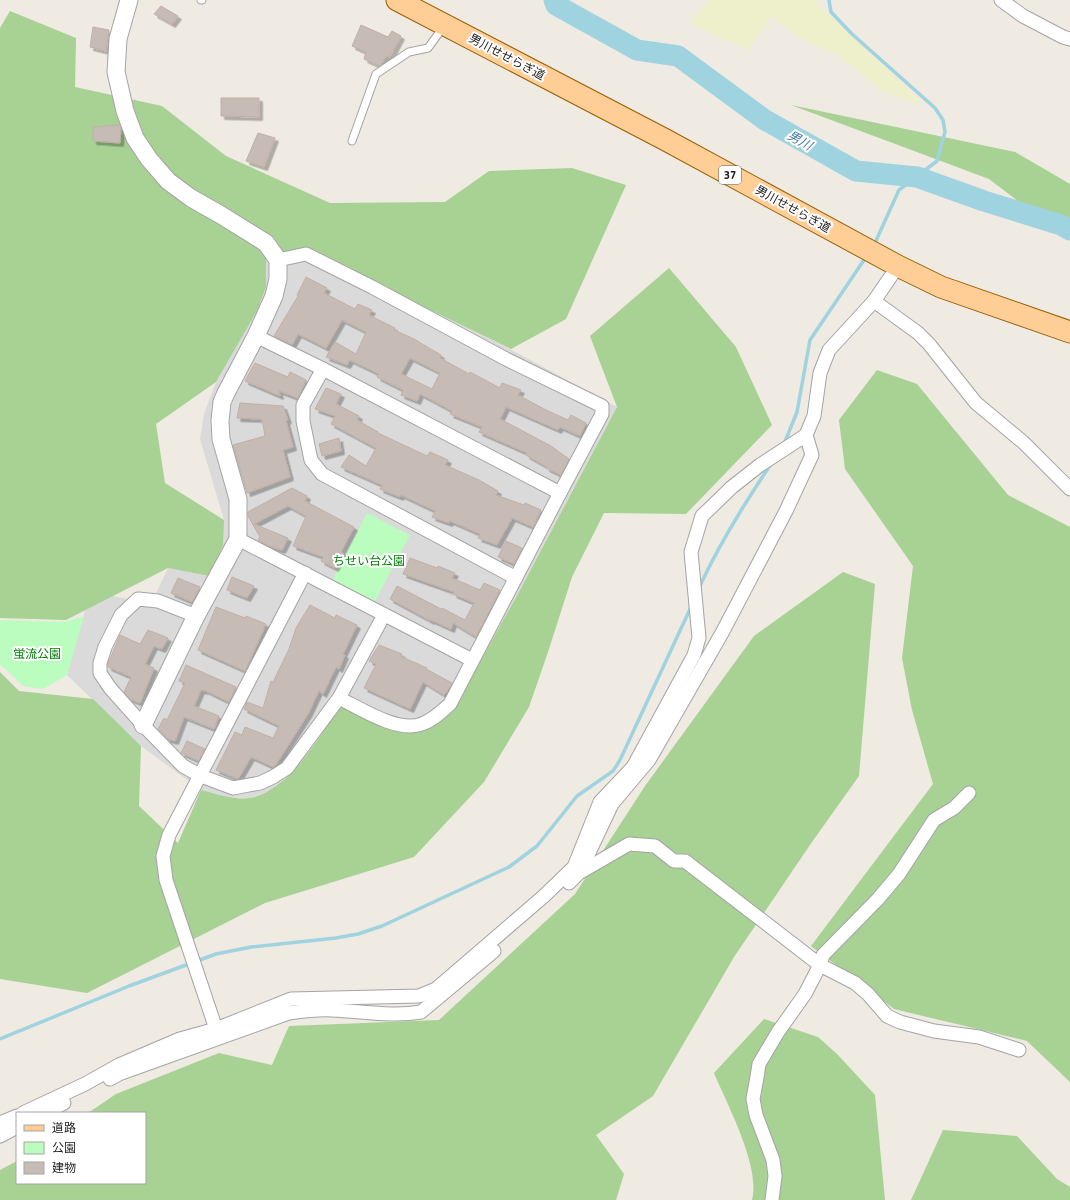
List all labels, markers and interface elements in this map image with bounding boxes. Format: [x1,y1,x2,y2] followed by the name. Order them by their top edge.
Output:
[466,28,549,85] street label: 男川せせらぎ道
[784,125,818,156] water label: 男川
[719,166,741,184] road number: 37
[752,180,835,237] street label: 男川せせらぎ道
[333,551,405,570] park label: ちせい台公園
[13,644,61,663] park label: 蛍流公園
[16,1112,146,1184] legend
[52,1118,76,1137] text: 道路
[52,1138,76,1157] text: 公園
[52,1158,76,1177] text: 建物

